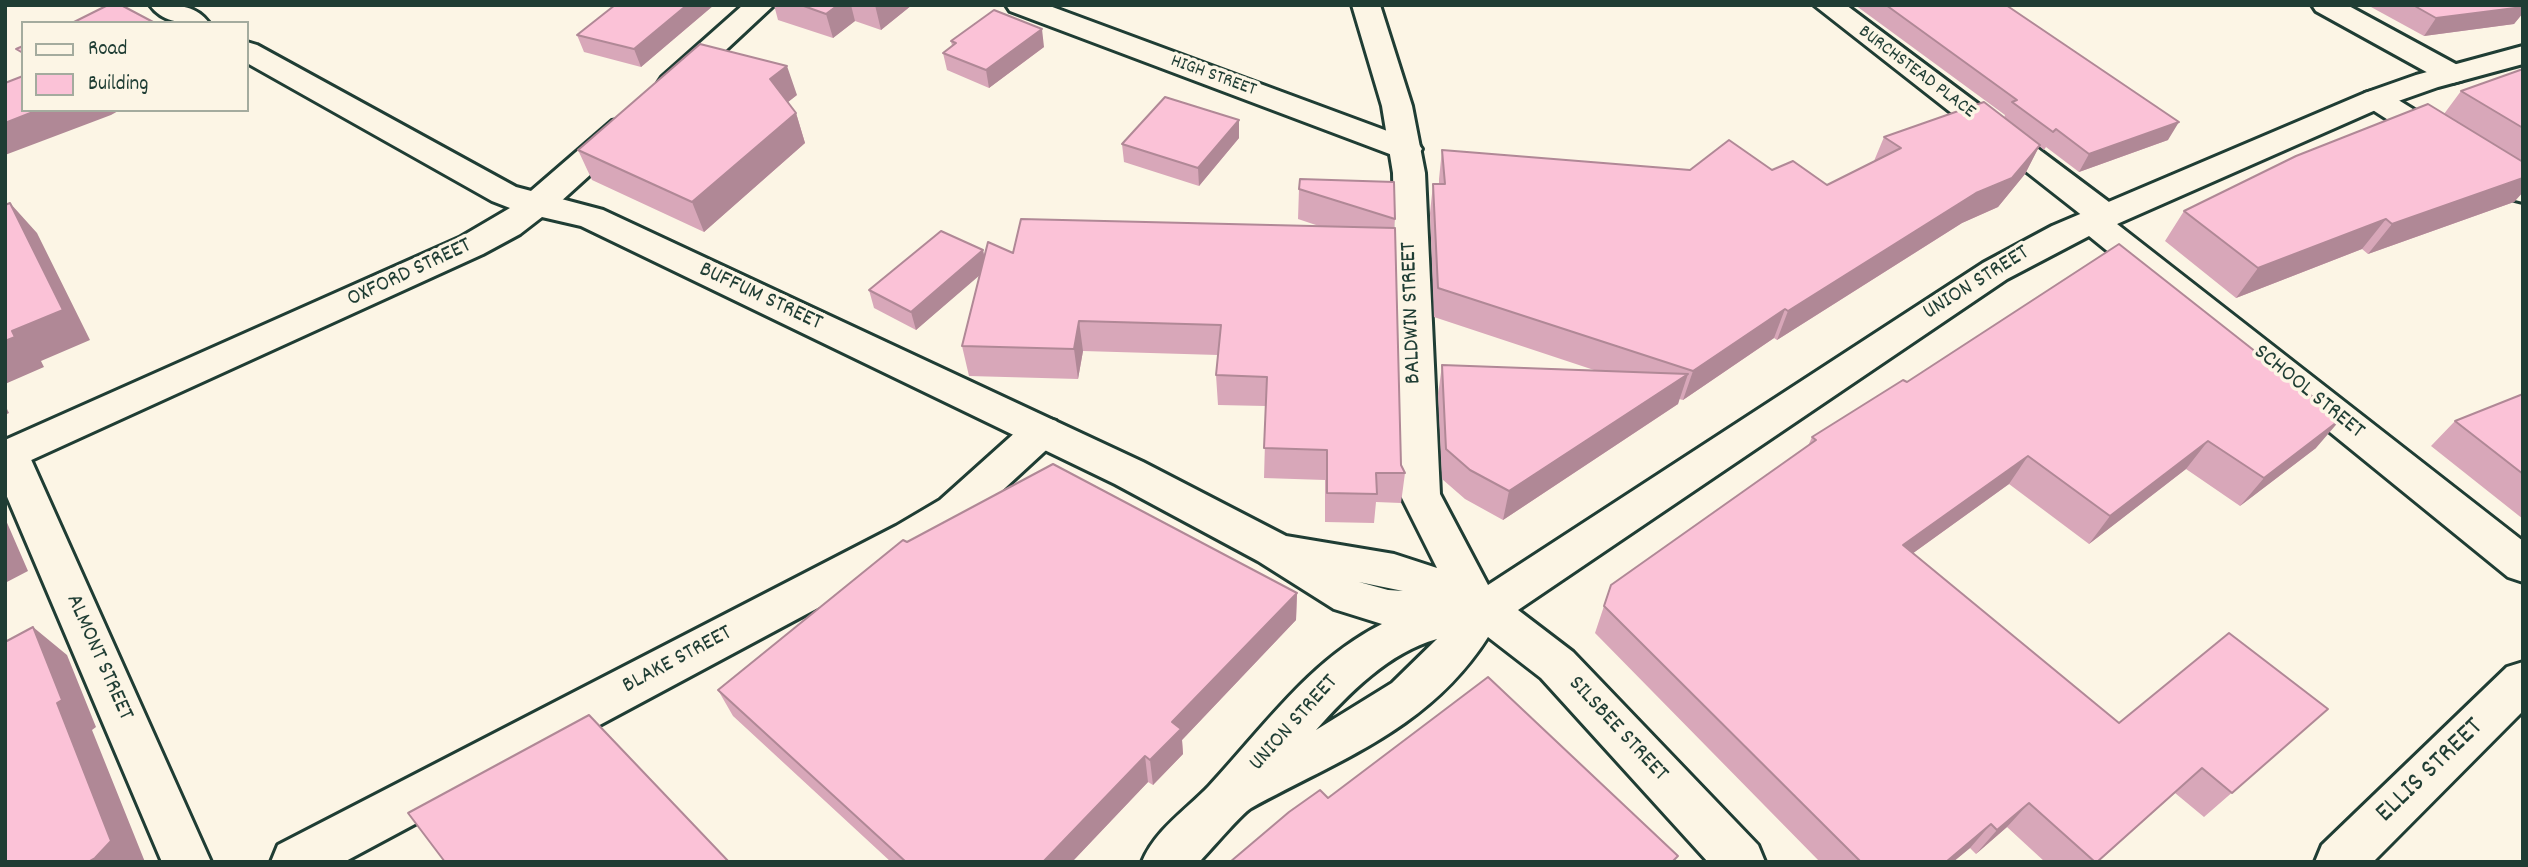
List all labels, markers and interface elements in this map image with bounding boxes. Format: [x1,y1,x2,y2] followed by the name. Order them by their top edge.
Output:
[21,21,248,112] legend
[1853,22,1979,124] street label: BURCHSTEAD PLACE
[88,35,127,65] text: Road
[1167,51,1259,103] street label: HIGH STREET
[88,70,148,100] text: Building
[344,233,476,315] street label: OXFORD STREET
[1919,240,2035,328] street label: UNION STREET
[1397,241,1429,385] street label: BALDWIN STREET
[694,257,826,339] street label: BUFFUM STREET
[2247,340,2369,446] street label: SCHOOL STREET
[58,591,138,725] street label: ALMONT STREET
[619,621,737,701] street label: BLAKE STREET
[1245,670,1345,778] street label: UNION STREET
[1561,671,1673,789] street label: SILSBEE STREET
[2370,712,2492,832] street label: ELLIS STREET

